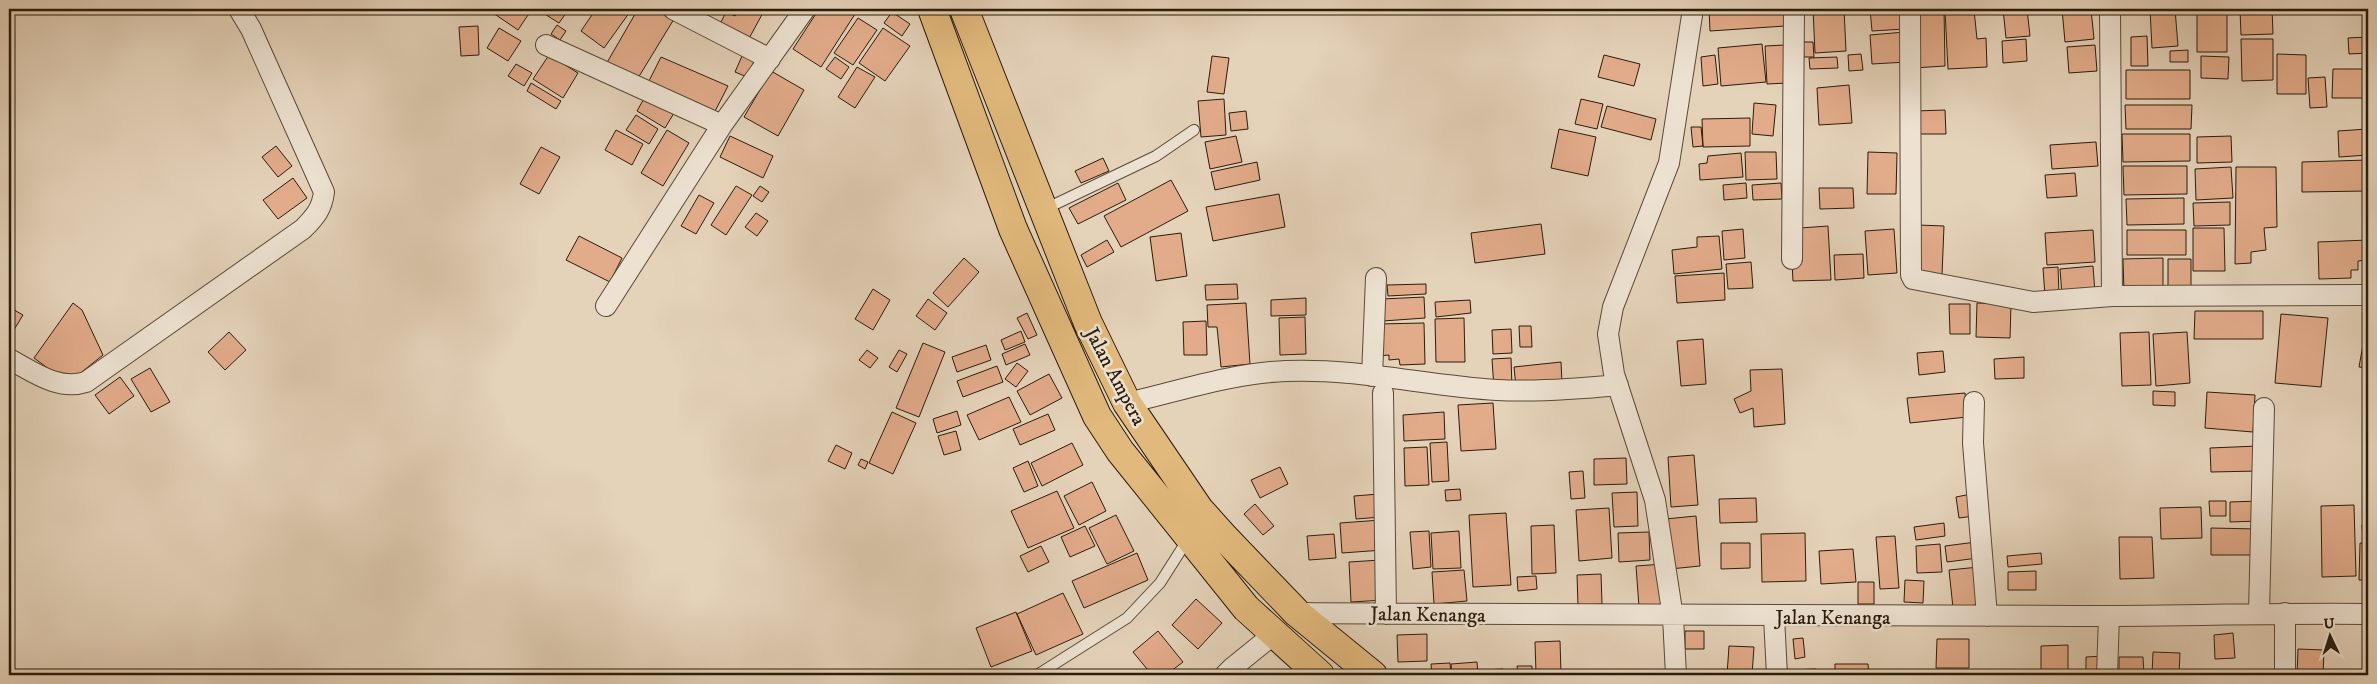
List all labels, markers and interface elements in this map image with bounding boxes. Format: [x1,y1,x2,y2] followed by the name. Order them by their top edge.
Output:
[1078,322,1151,430] street label: Jalan Ampera
[1368,602,1486,629] street label: Jalan Kenanga
[1773,606,1891,631] street label: Jalan Kenanga
[2304,612,2354,662] north arrow
[2323,615,2335,633] text: U

